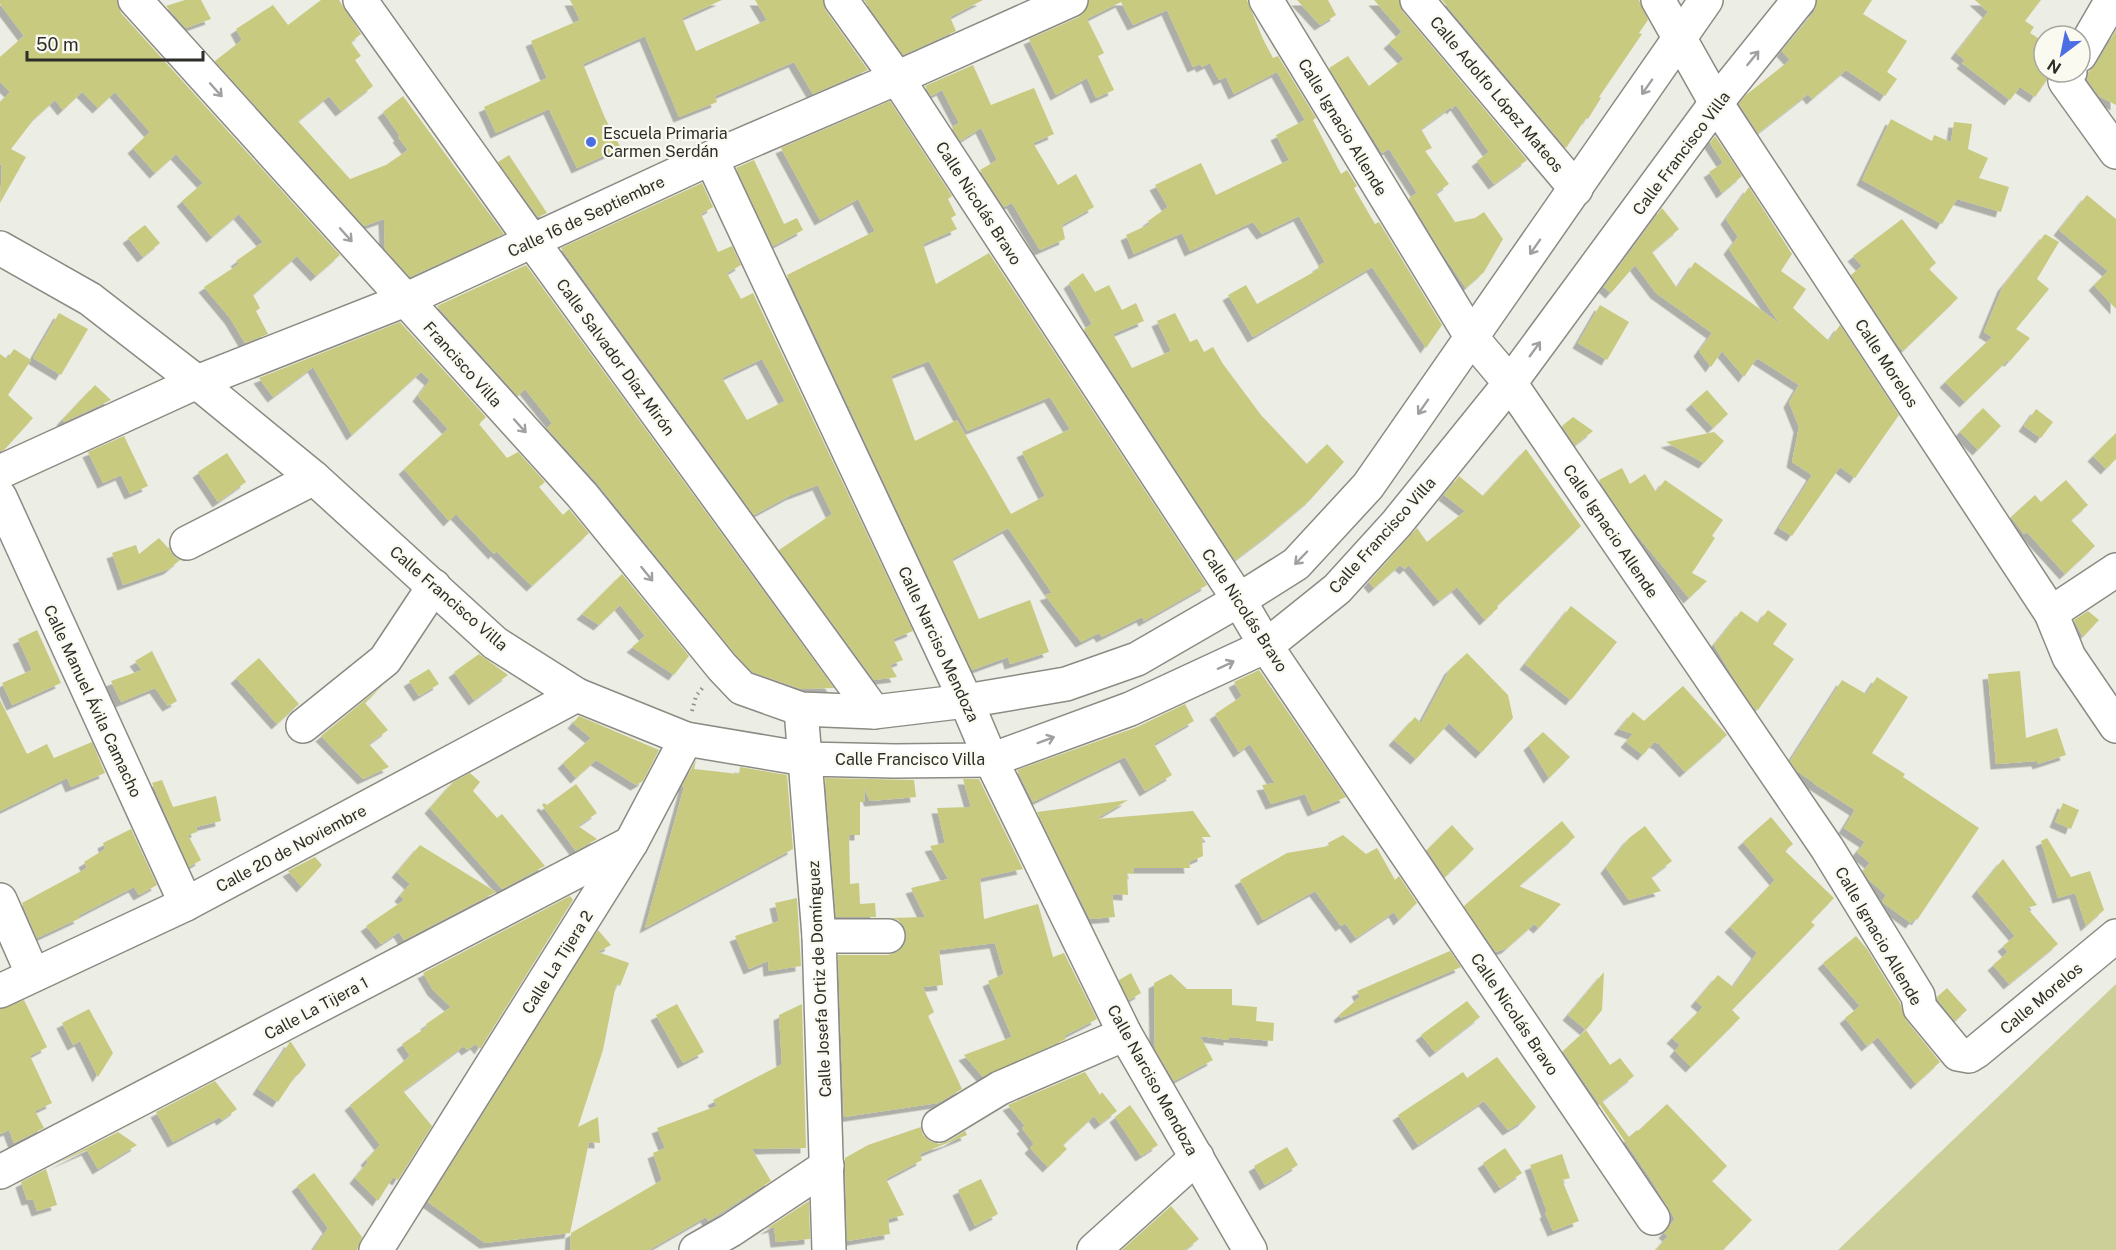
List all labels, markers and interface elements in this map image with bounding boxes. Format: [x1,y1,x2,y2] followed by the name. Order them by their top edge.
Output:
[1426,13,1567,176] street label: Calle Adolfo López Mateos
[27,24,202,62] scale bar
[2032,24,2092,84] north arrow
[36,34,79,55] text: 50 m
[1746,50,1759,66] one-way arrow
[1294,55,1391,199] street label: Calle Ignacio Allende
[2044,55,2065,78] text: N
[1641,79,1653,95] one-way arrow
[209,83,223,98] one-way arrow
[1629,88,1734,219] street label: Calle Francisco Villa
[603,124,728,161] place label: Escuela Primaria Carmen Serdán
[584,135,598,149] marker: Escuela Primaria Carmen Serdán
[932,138,1026,268] street label: Calle Nicolás Bravo
[505,172,668,261] street label: Calle 16 de Septiembre
[339,227,353,242] one-way arrow
[1529,239,1541,255] one-way arrow
[552,275,679,439] street label: Calle Salvador Díaz Mirón
[1851,316,1922,411] street label: Calle Morelos
[419,318,506,411] street label: Francisco Villa
[1529,342,1542,358] one-way arrow
[1417,398,1429,415] one-way arrow
[513,418,527,433] one-way arrow
[1559,461,1662,602] street label: Calle Ignacio Allende
[1325,473,1440,597] street label: Calle Francisco Villa
[386,542,512,655] street label: Calle Francisco Villa
[1198,545,1292,675] street label: Calle Nicolás Bravo
[1294,551,1309,566] one-way arrow
[894,563,983,725] street label: Calle Narciso Mendoza
[640,566,653,582] one-way arrow
[40,601,146,801] street label: Calle Manuel Ávila Camacho
[1216,658,1234,670] one-way arrow
[1036,733,1055,744] one-way arrow
[835,750,985,769] street label: Calle Francisco Villa
[213,801,370,896] street label: Calle 20 de Noviembre
[804,860,835,1098] street label: Calle Josefa Ortiz de Domínguez
[1831,864,1926,1009] street label: Calle Ignacio Allende
[518,907,597,1017] street label: Calle La Tijera 2
[1467,950,1562,1079] street label: Calle Nicolás Bravo
[1996,958,2086,1038] street label: Calle Morelos
[261,973,372,1044] street label: Calle La Tijera 1
[1103,1002,1202,1159] street label: Calle Narciso Mendoza

